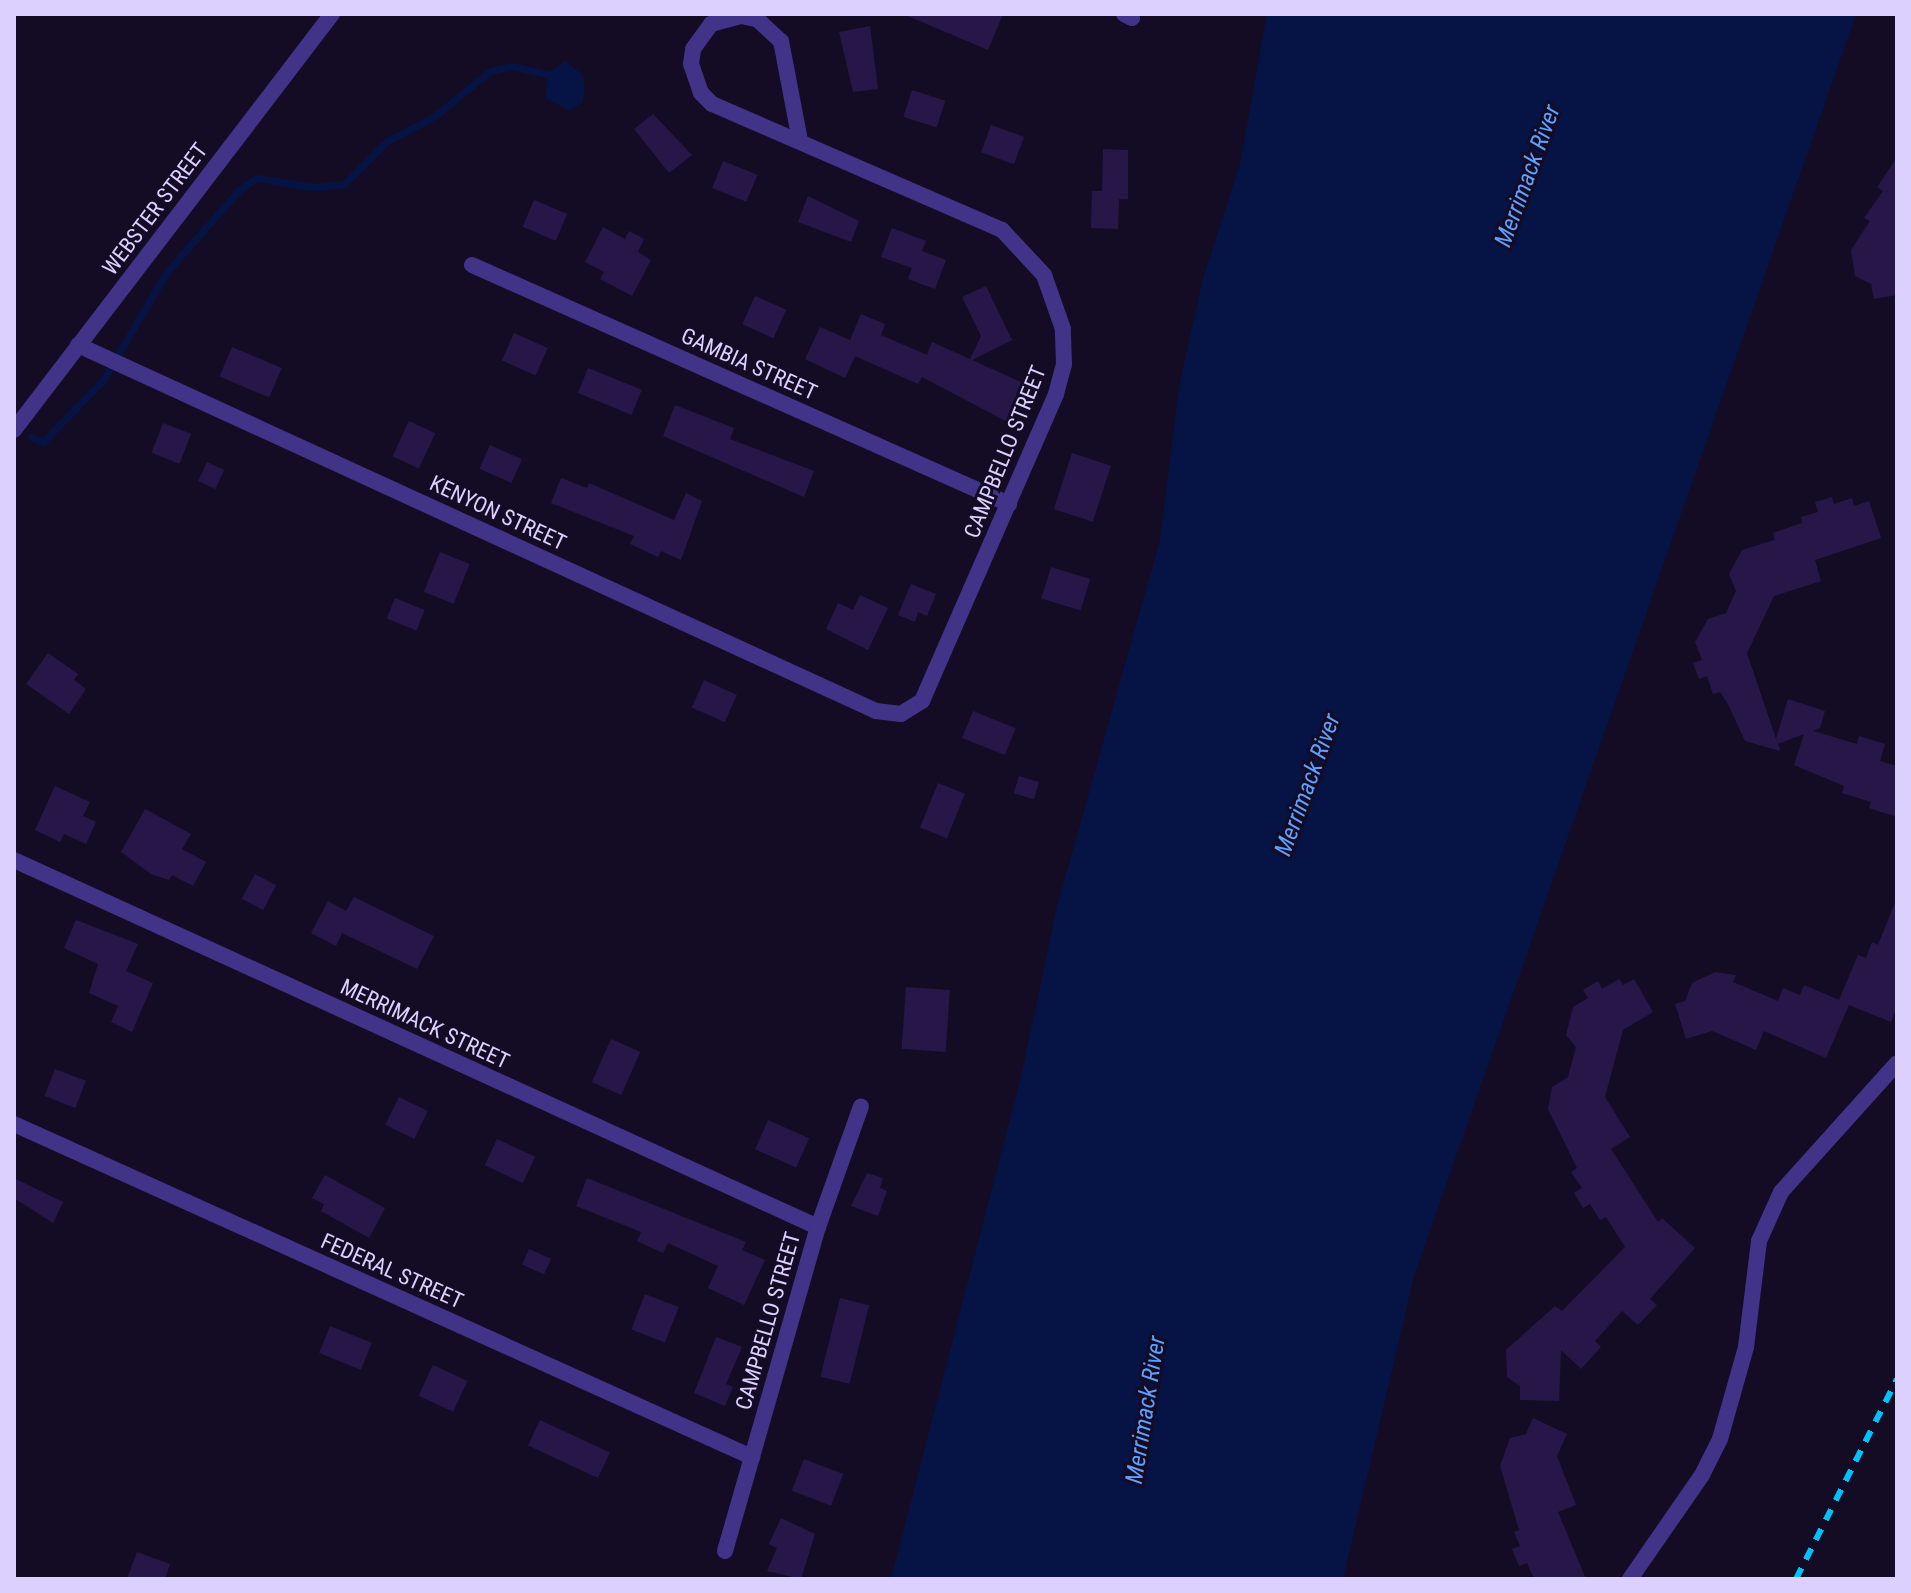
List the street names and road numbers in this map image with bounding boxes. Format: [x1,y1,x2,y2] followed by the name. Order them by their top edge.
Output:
[97,138,213,280] street label: WEBSTER STREET
[677,322,821,406] street label: GAMBIA STREET
[958,362,1052,542] street label: CAMPBELLO STREET
[426,470,570,556] street label: KENYON STREET
[336,973,514,1075] street label: MERRIMACK STREET
[317,1228,467,1314] street label: FEDERAL STREET
[730,1229,806,1413] street label: CAMPBELLO STREET

